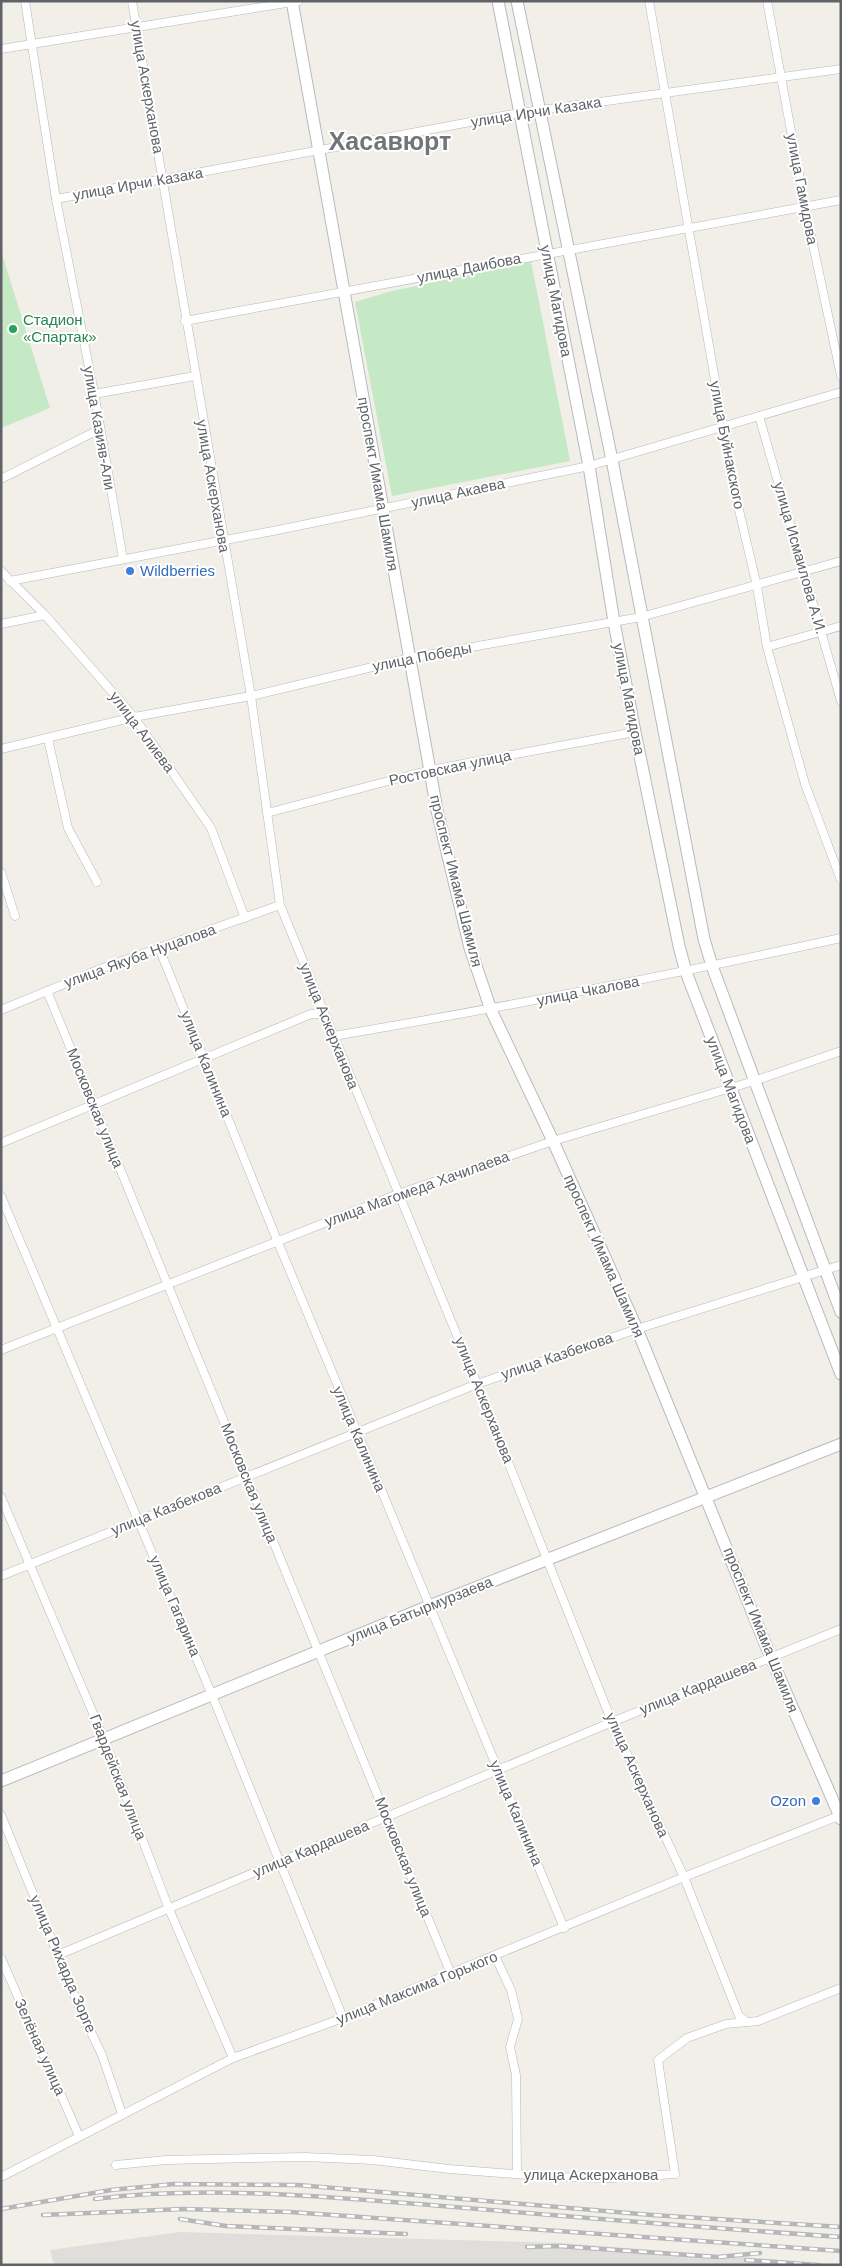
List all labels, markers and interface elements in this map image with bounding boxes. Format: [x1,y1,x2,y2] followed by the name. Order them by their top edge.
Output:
[127,19,168,155] street label: улица Аскерханова
[469,93,603,130] street label: улица Ирчи Казака
[329,127,451,155] district label: Хасавюрт
[783,132,822,247] street label: улица Гамидова
[71,164,205,203] street label: улица Ирчи Казака
[537,244,576,359] street label: улица Магидова
[416,249,523,286] street label: улица Даибова
[23,311,97,345] place label: Стадион «Спартак»
[7,323,19,335] marker: Стадион «Спартак»
[80,364,119,491] street label: улица Казияв-Али
[707,379,748,510] street label: улица Буйнакского
[355,396,402,572] street label: проспект Имама Шамиля
[193,418,234,554] street label: улица Аскерханова
[410,474,507,511] street label: улица Акаева
[771,480,830,636] street label: улица Исмаилова А.И.
[140,562,215,579] place label: Wildberries
[124,565,136,577] marker: Wildberries
[371,639,473,674] street label: улица Победы
[610,642,649,757] street label: улица Магидова
[106,688,179,776] street label: улица Алиева
[387,746,513,789] street label: Ростовская улица
[427,793,486,969] street label: проспект Имама Шамиля
[62,920,219,991] street label: улица Якуба Нуцалова
[296,960,363,1092] street label: улица Аскерханова
[535,972,641,1009] street label: улица Чкалова
[177,1008,236,1120] street label: улица Калинина
[703,1034,760,1146] street label: улица Магидова
[64,1045,127,1171] street label: Московская улица
[322,1147,512,1230] street label: улица Магомеда Хачилаева
[561,1172,648,1340] street label: проспект Имама Шамиля
[499,1328,616,1383] street label: улица Казбекова
[451,1334,518,1466] street label: улица Аскерханова
[330,1384,390,1495] street label: улица Калинина
[218,1420,281,1546] street label: Московская улица
[108,1478,224,1538] street label: улица Казбекова
[721,1545,802,1715] street label: проспект Имама Шамиля
[147,1553,205,1659] street label: улица Гагарина
[345,1572,495,1646] street label: улица Батырмурзаева
[637,1655,759,1718] street label: улица Кардашева
[602,1710,673,1840] street label: улица Аскерханова
[87,1712,150,1843] street label: Гвардейская улица
[487,1758,547,1869] street label: улица Калинина
[770,1792,806,1809] place label: Ozon
[372,1794,435,1920] street label: Московская улица
[810,1795,822,1807] marker: Ozon
[250,1816,372,1881] street label: улица Кардашева
[27,1892,100,2035] street label: улица Рихарда Зорге
[334,1947,500,2028] street label: улица Максима Горького
[12,1996,70,2098] street label: Зелёная улица
[524,2166,659,2183] street label: улица Аскерханова

